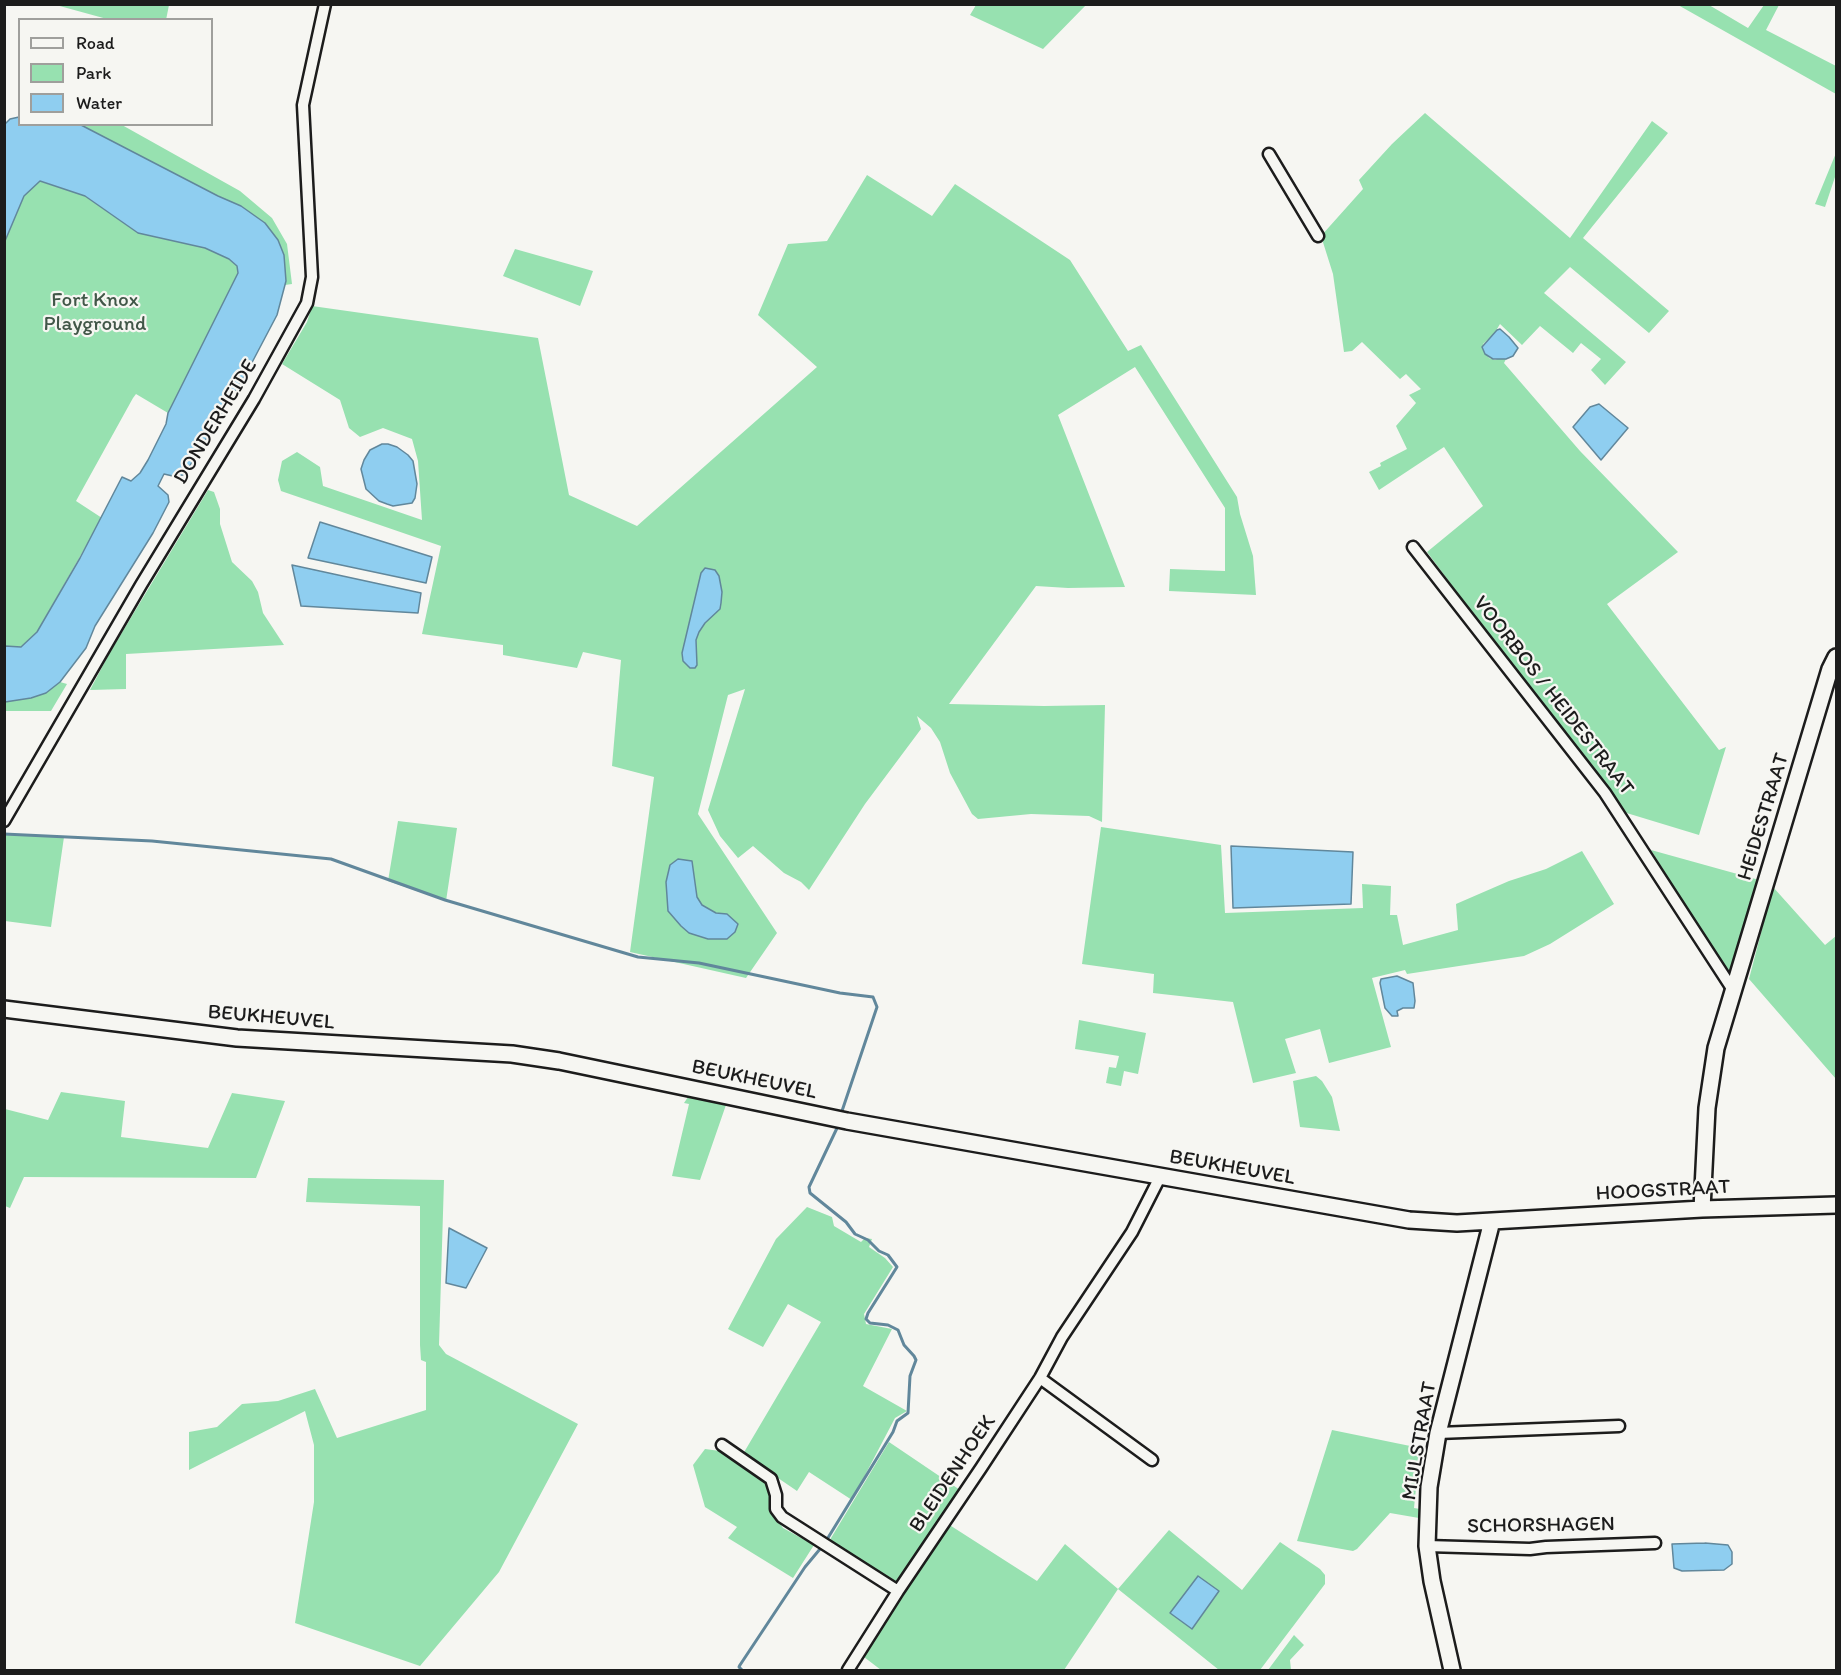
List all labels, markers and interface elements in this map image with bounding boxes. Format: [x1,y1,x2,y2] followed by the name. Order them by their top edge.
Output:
[18,18,213,126] legend
[76,32,115,54] text: Road
[76,62,111,84] text: Park
[76,92,122,114] text: Water
[44,288,146,338] park label: Fort Knox Playground
[169,355,263,489] street label: DONDERHEIDE
[1467,591,1639,801] street label: VOORBOS / HEIDESTRAAT
[1733,750,1795,884] street label: HEIDESTRAAT
[207,1000,335,1036] street label: BEUKHEUVEL
[689,1054,819,1106] street label: BEUKHEUVEL
[1167,1145,1297,1191] street label: BEUKHEUVEL
[1595,1175,1731,1207] street label: HOOGSTRAAT
[1397,1380,1443,1502] street label: MIJLSTRAAT
[905,1411,1001,1537] street label: BLEIDENHOEK
[1467,1512,1615,1540] street label: SCHORSHAGEN

